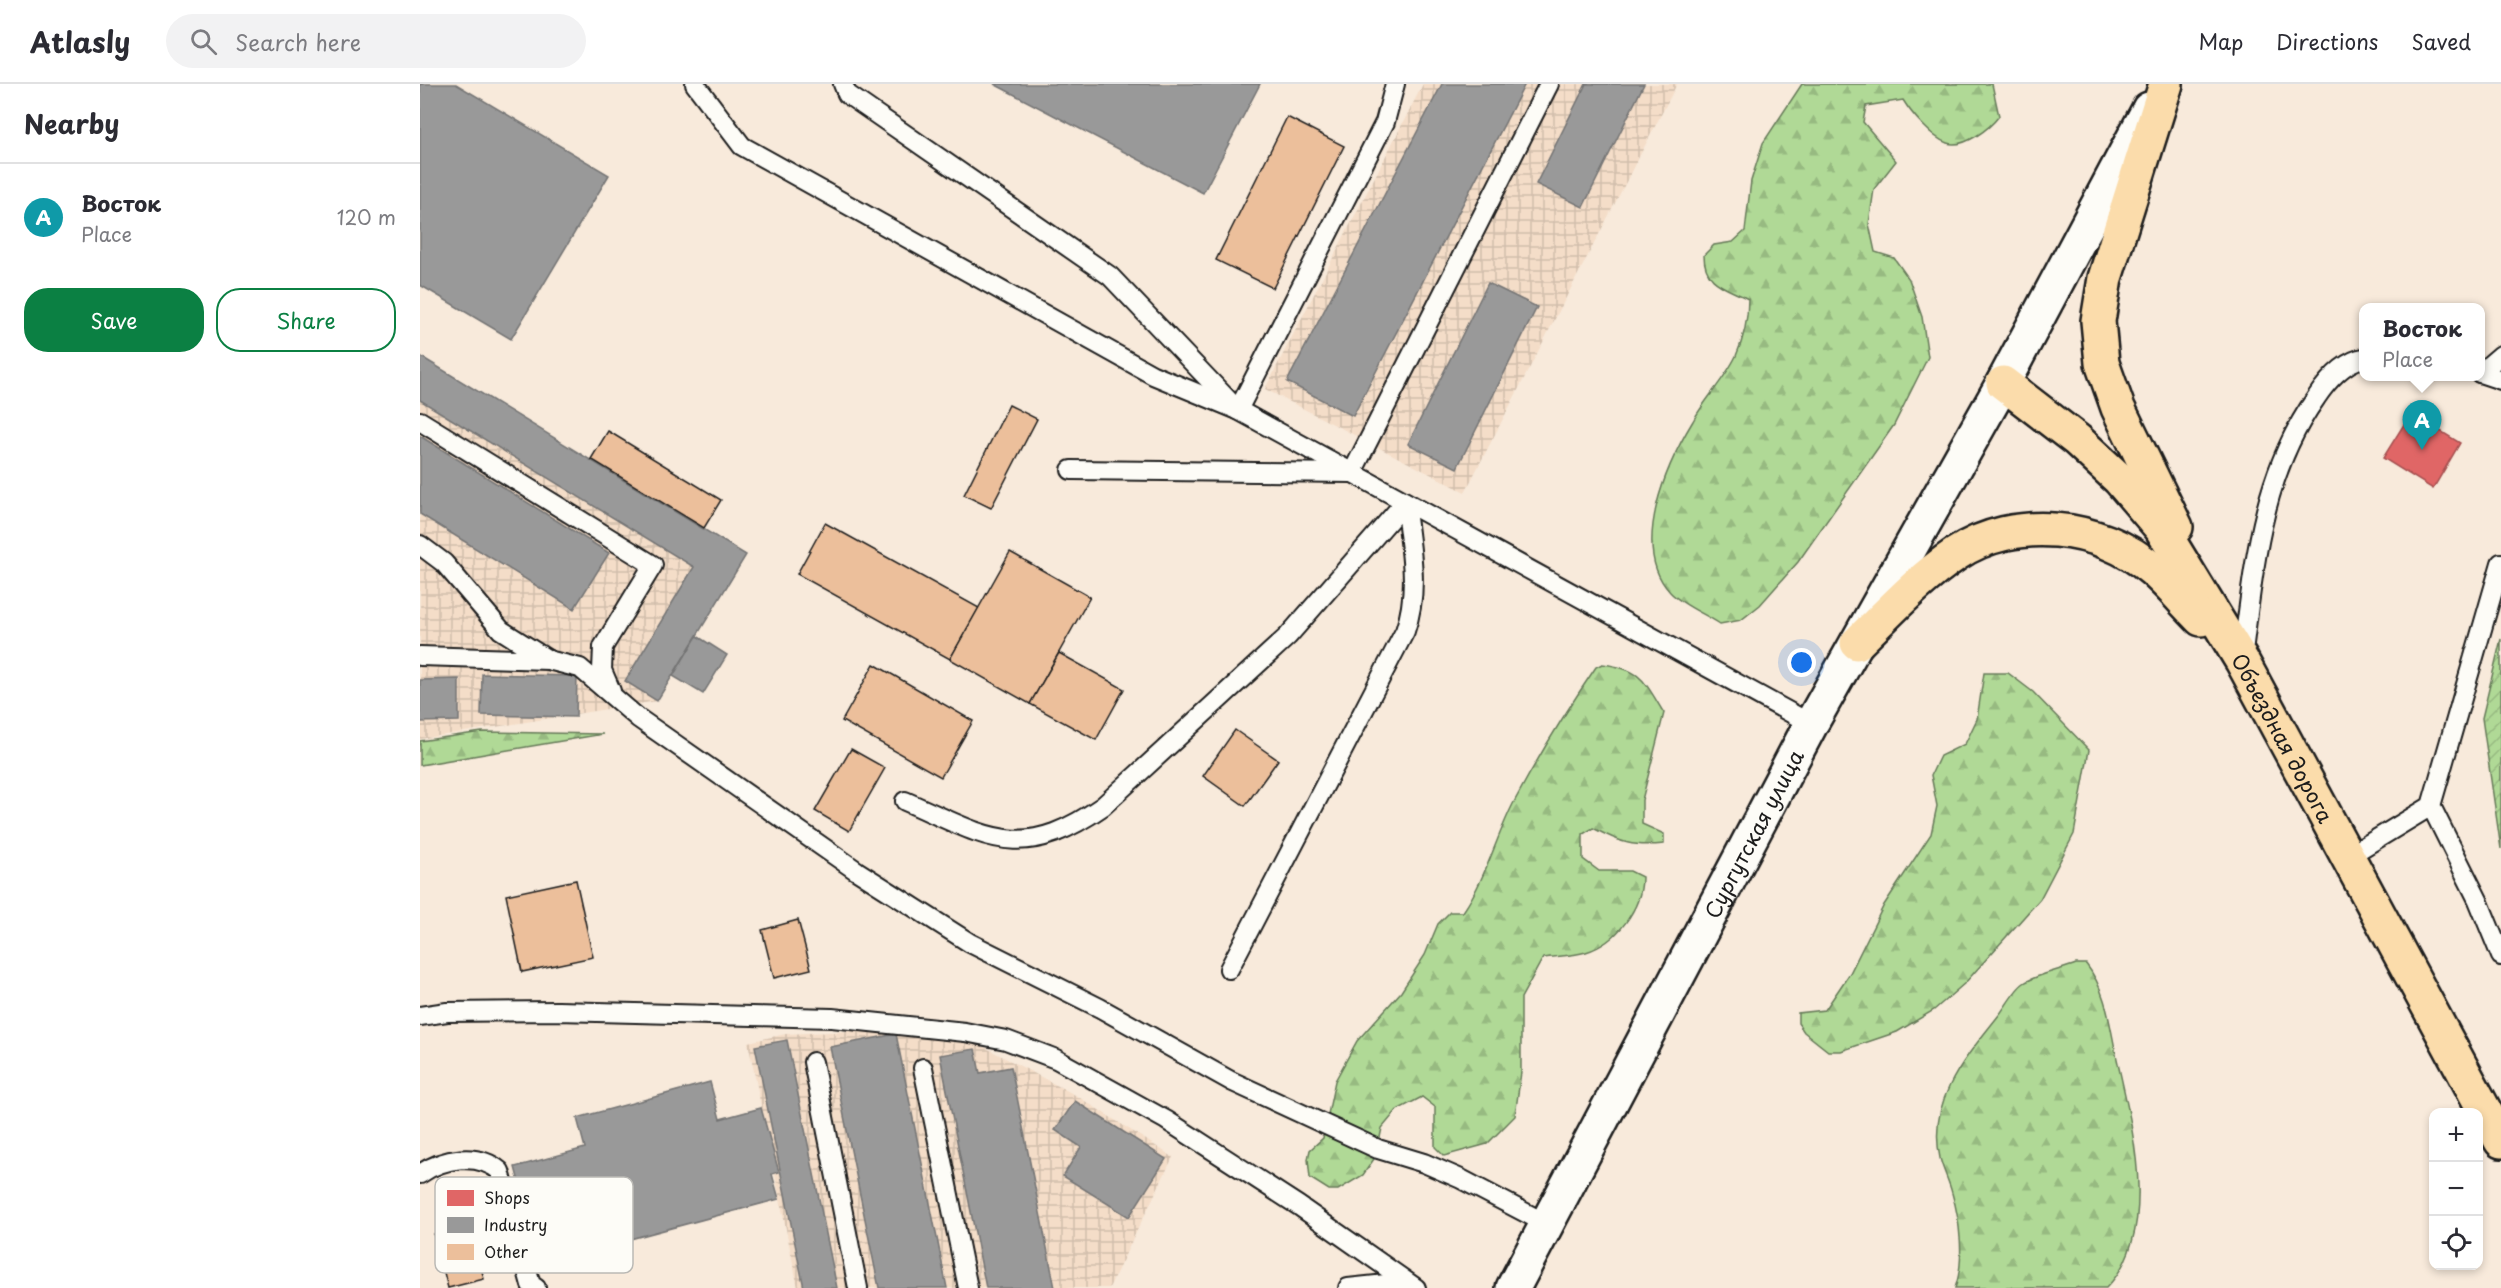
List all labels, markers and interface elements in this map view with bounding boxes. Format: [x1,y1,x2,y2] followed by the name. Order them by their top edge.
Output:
[166,14,586,68] search box
[30,20,130,63] text: Atlasly
[187,25,220,58] icon: search
[235,25,361,58] text: Search here
[2198,25,2243,57] text: Map
[2276,25,2378,57] text: Directions
[2411,25,2471,57] text: Saved
[24,104,119,143] text: Nearby
[81,186,161,219] text: Восток
[36,202,51,232] text: A
[337,202,396,232] text: 120 m
[81,219,132,249] text: Place
[24,288,204,352] button: Save
[216,288,396,352] button: Share
[2359,303,2485,381] popup
[2382,311,2462,344] text: Восток
[2382,344,2433,374] text: Place
[2402,400,2442,450] pin: A
[2224,647,2342,828] street label: Объездная дорога
[1787,648,1816,677] your location
[1695,743,1811,924] street label: Сургутская улица
[2429,1108,2483,1270] map controls
[2429,1108,2483,1162] button: +
[2429,1162,2483,1216] button: −
[435,1177,633,1273] legend
[484,1185,530,1209] text: Shops
[484,1212,547,1236] text: Industry
[2429,1216,2483,1270] button: locate
[484,1239,528,1263] text: Other

